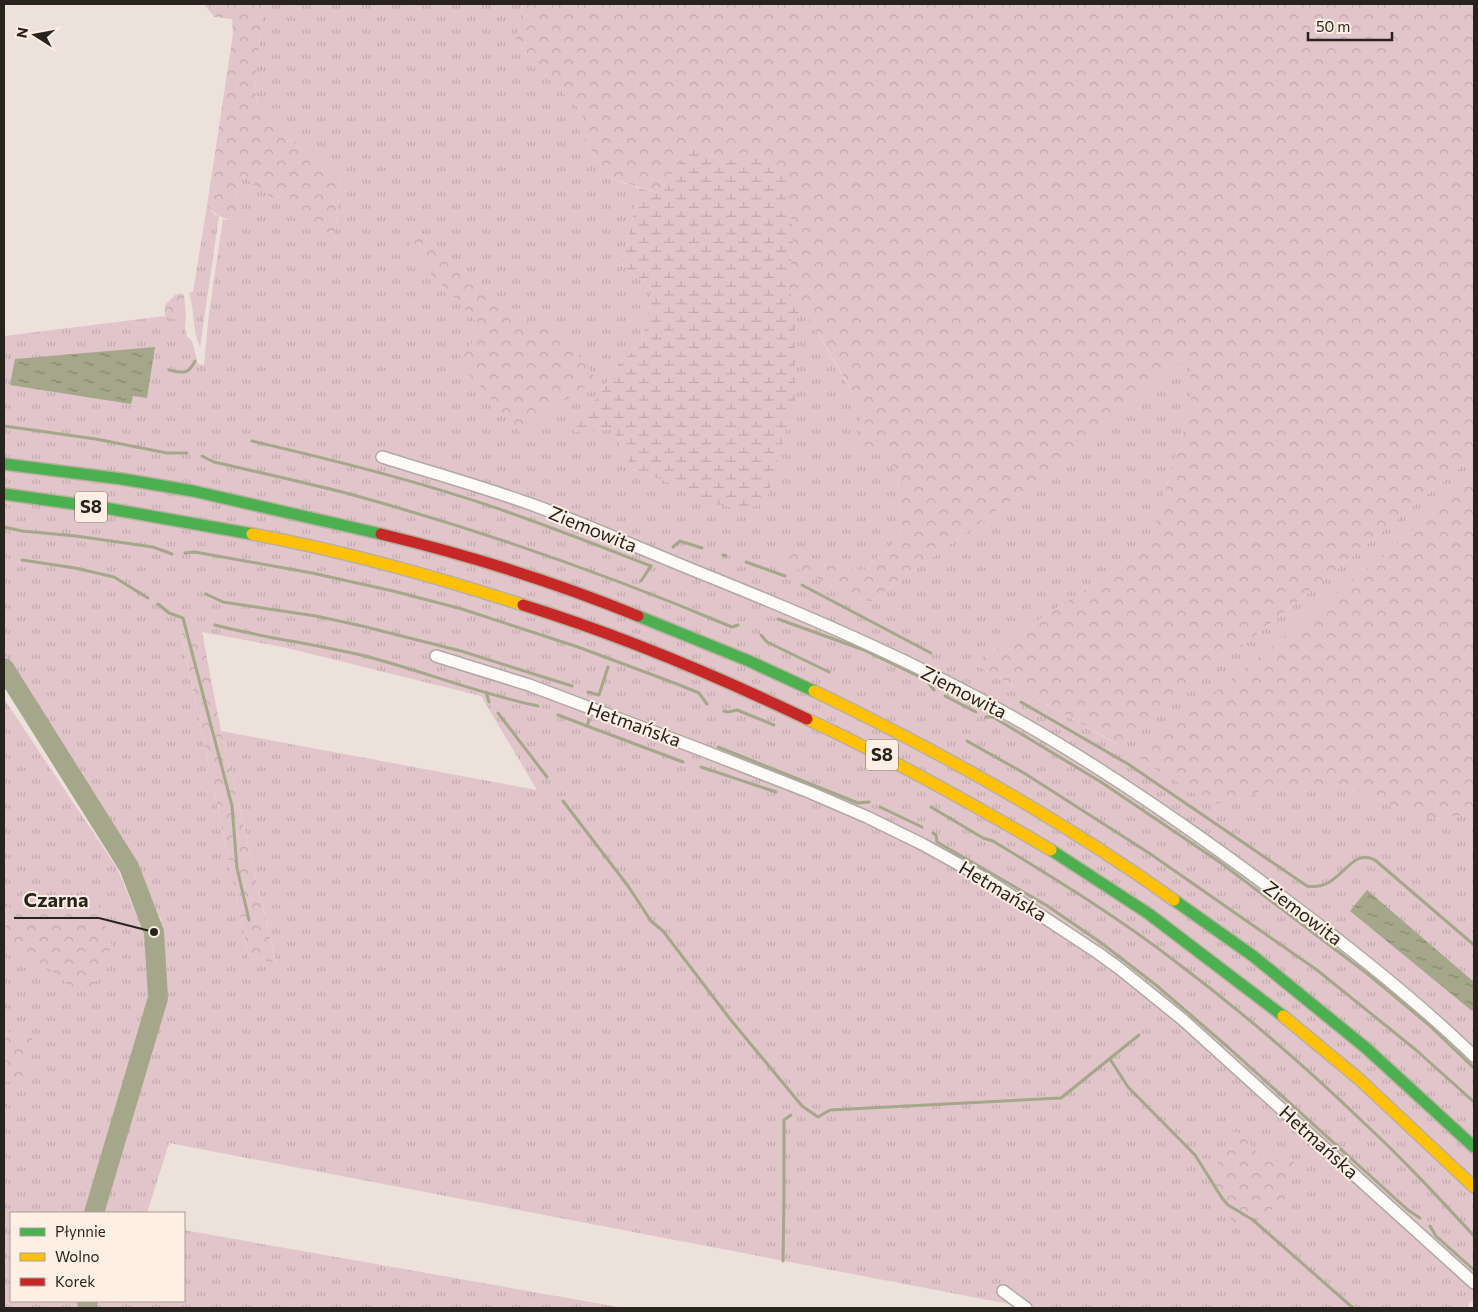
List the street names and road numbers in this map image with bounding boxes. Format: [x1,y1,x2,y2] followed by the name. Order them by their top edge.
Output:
[75,492,107,522] road number: S8
[546,500,641,557] street label: Ziemowita
[918,660,1011,723] street label: Ziemowita
[584,696,684,751] street label: Hetmańska
[866,740,898,770] road number: S8
[955,855,1051,926] street label: Hetmańska
[1259,875,1347,950] street label: Ziemowita
[1275,1100,1364,1183] street label: Hetmańska

